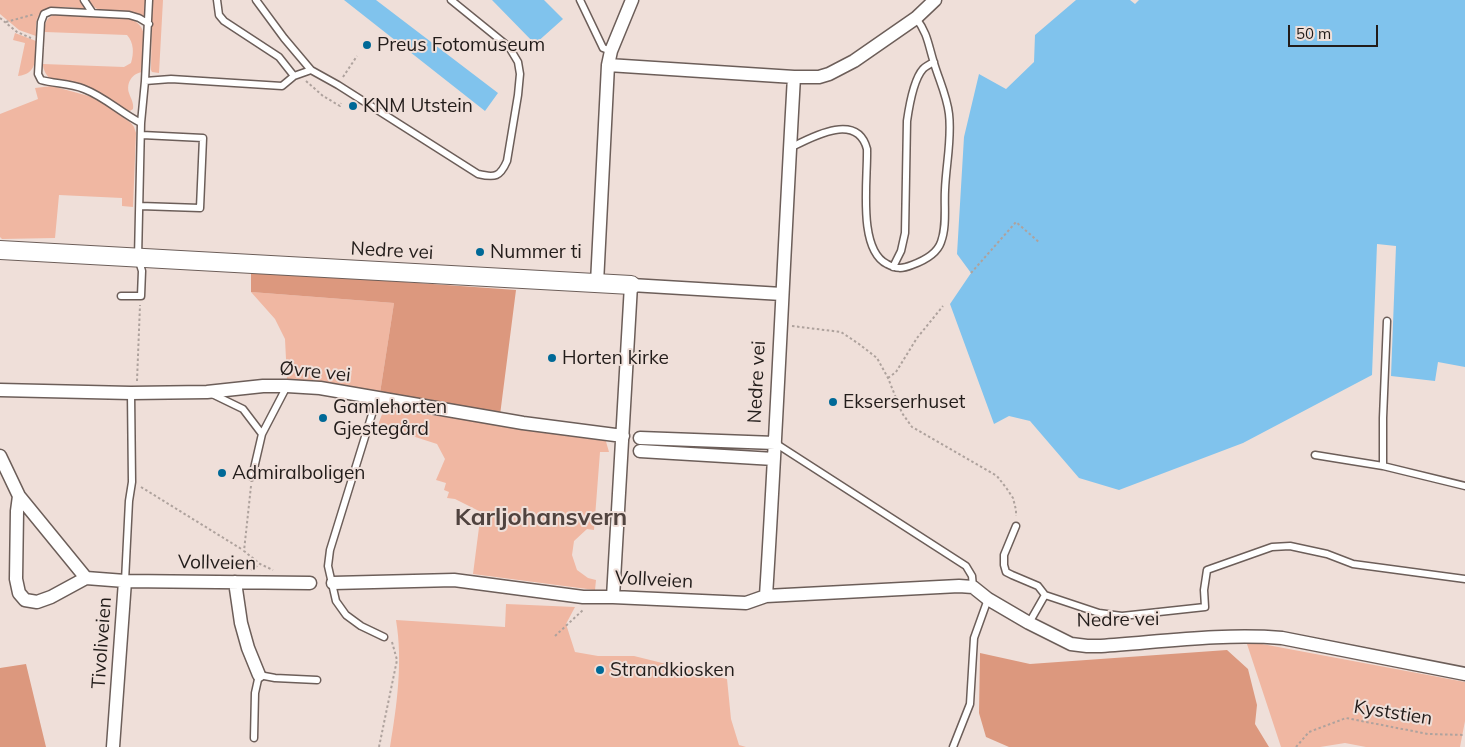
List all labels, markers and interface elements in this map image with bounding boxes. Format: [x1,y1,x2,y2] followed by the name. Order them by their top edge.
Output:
[1290,15,1380,47] scale bar
[1296,24,1331,43] text: 50 m
[377,34,545,56] place label: Preus Fotomuseum
[361,39,373,51] marker: Preus Fotomuseum
[363,95,473,117] place label: KNM Utstein
[347,100,359,112] marker: KNM Utstein
[350,237,434,265] street label: Nedre vei
[490,241,582,263] place label: Nummer ti
[474,246,486,258] marker: Nummer ti
[743,340,771,424] street label: Nedre vei
[562,347,669,369] place label: Horten kirke
[546,352,558,364] marker: Horten kirke
[278,357,352,387] street label: Øvre vei
[843,391,966,413] place label: Ekserserhuset
[333,396,447,440] place label: Gamlehorten Gjestegård
[827,396,839,408] marker: Ekserserhuset
[317,412,329,424] marker: Gamlehorten Gjestegård
[232,462,365,484] place label: Admiralboligen
[216,467,228,479] marker: Admiralboligen
[455,504,627,532] district label: Karljohansvern
[178,551,256,575] street label: Vollveien
[614,567,694,593] street label: Vollveien
[87,596,117,690] street label: Tivoliveien
[1076,608,1160,632] street label: Nedre vei
[610,659,735,681] place label: Strandkiosken
[594,664,606,676] marker: Strandkiosken
[1352,696,1434,730] street label: Kyststien

